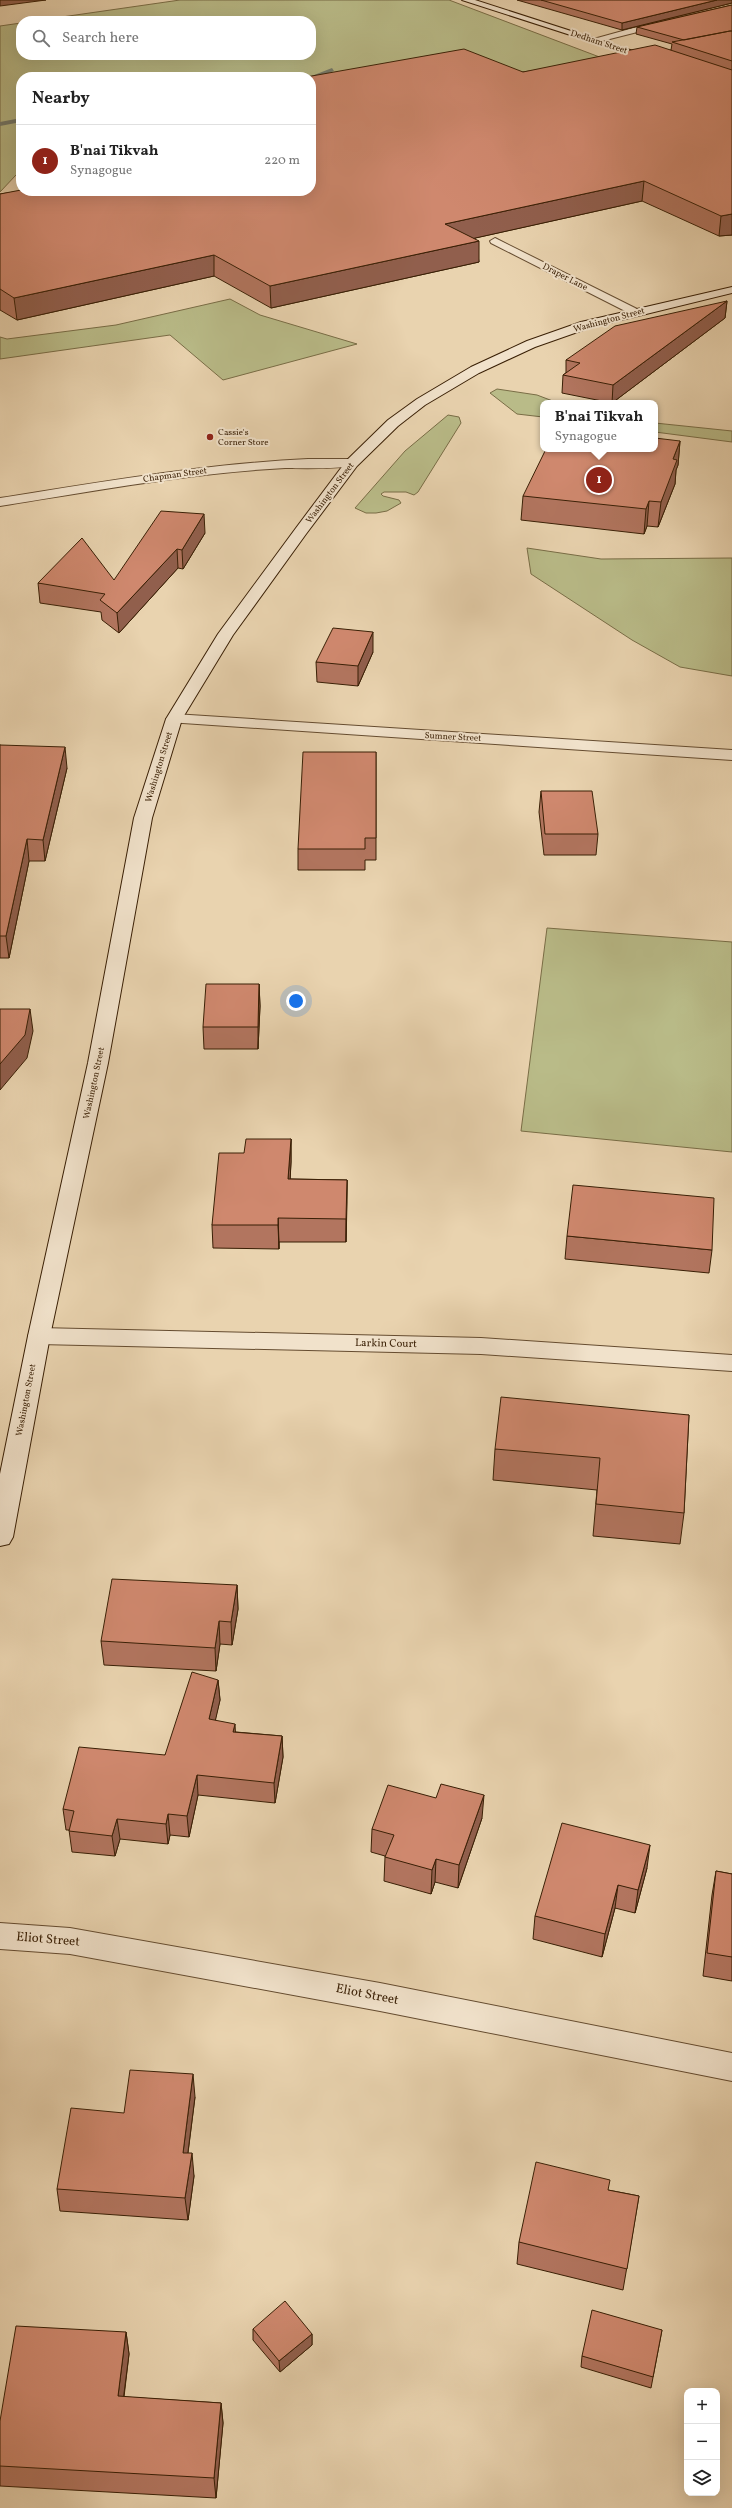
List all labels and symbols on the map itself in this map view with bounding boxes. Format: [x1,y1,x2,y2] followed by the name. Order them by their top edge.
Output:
[569,27,629,57] street label: Dedham Street
[540,260,590,294] street label: Draper Lane
[572,304,646,336] street label: Washington Street
[218,426,269,449] place label: Cassie's Corner Store
[205,432,215,442] marker: Cassie's Corner Store
[303,460,357,526] street label: Washington Street
[142,464,208,486] street label: Chapman Street
[586,465,612,495] pin: 1
[424,729,482,745] street label: Sumner Street
[142,730,176,804] street label: Washington Street
[286,991,306,1011] your location
[80,1046,108,1120] street label: Washington Street
[355,1336,417,1352] street label: Larkin Court
[13,1363,39,1437] street label: Washington Street
[15,1928,81,1952] street label: Eliot Street
[334,1980,400,2010] street label: Eliot Street

